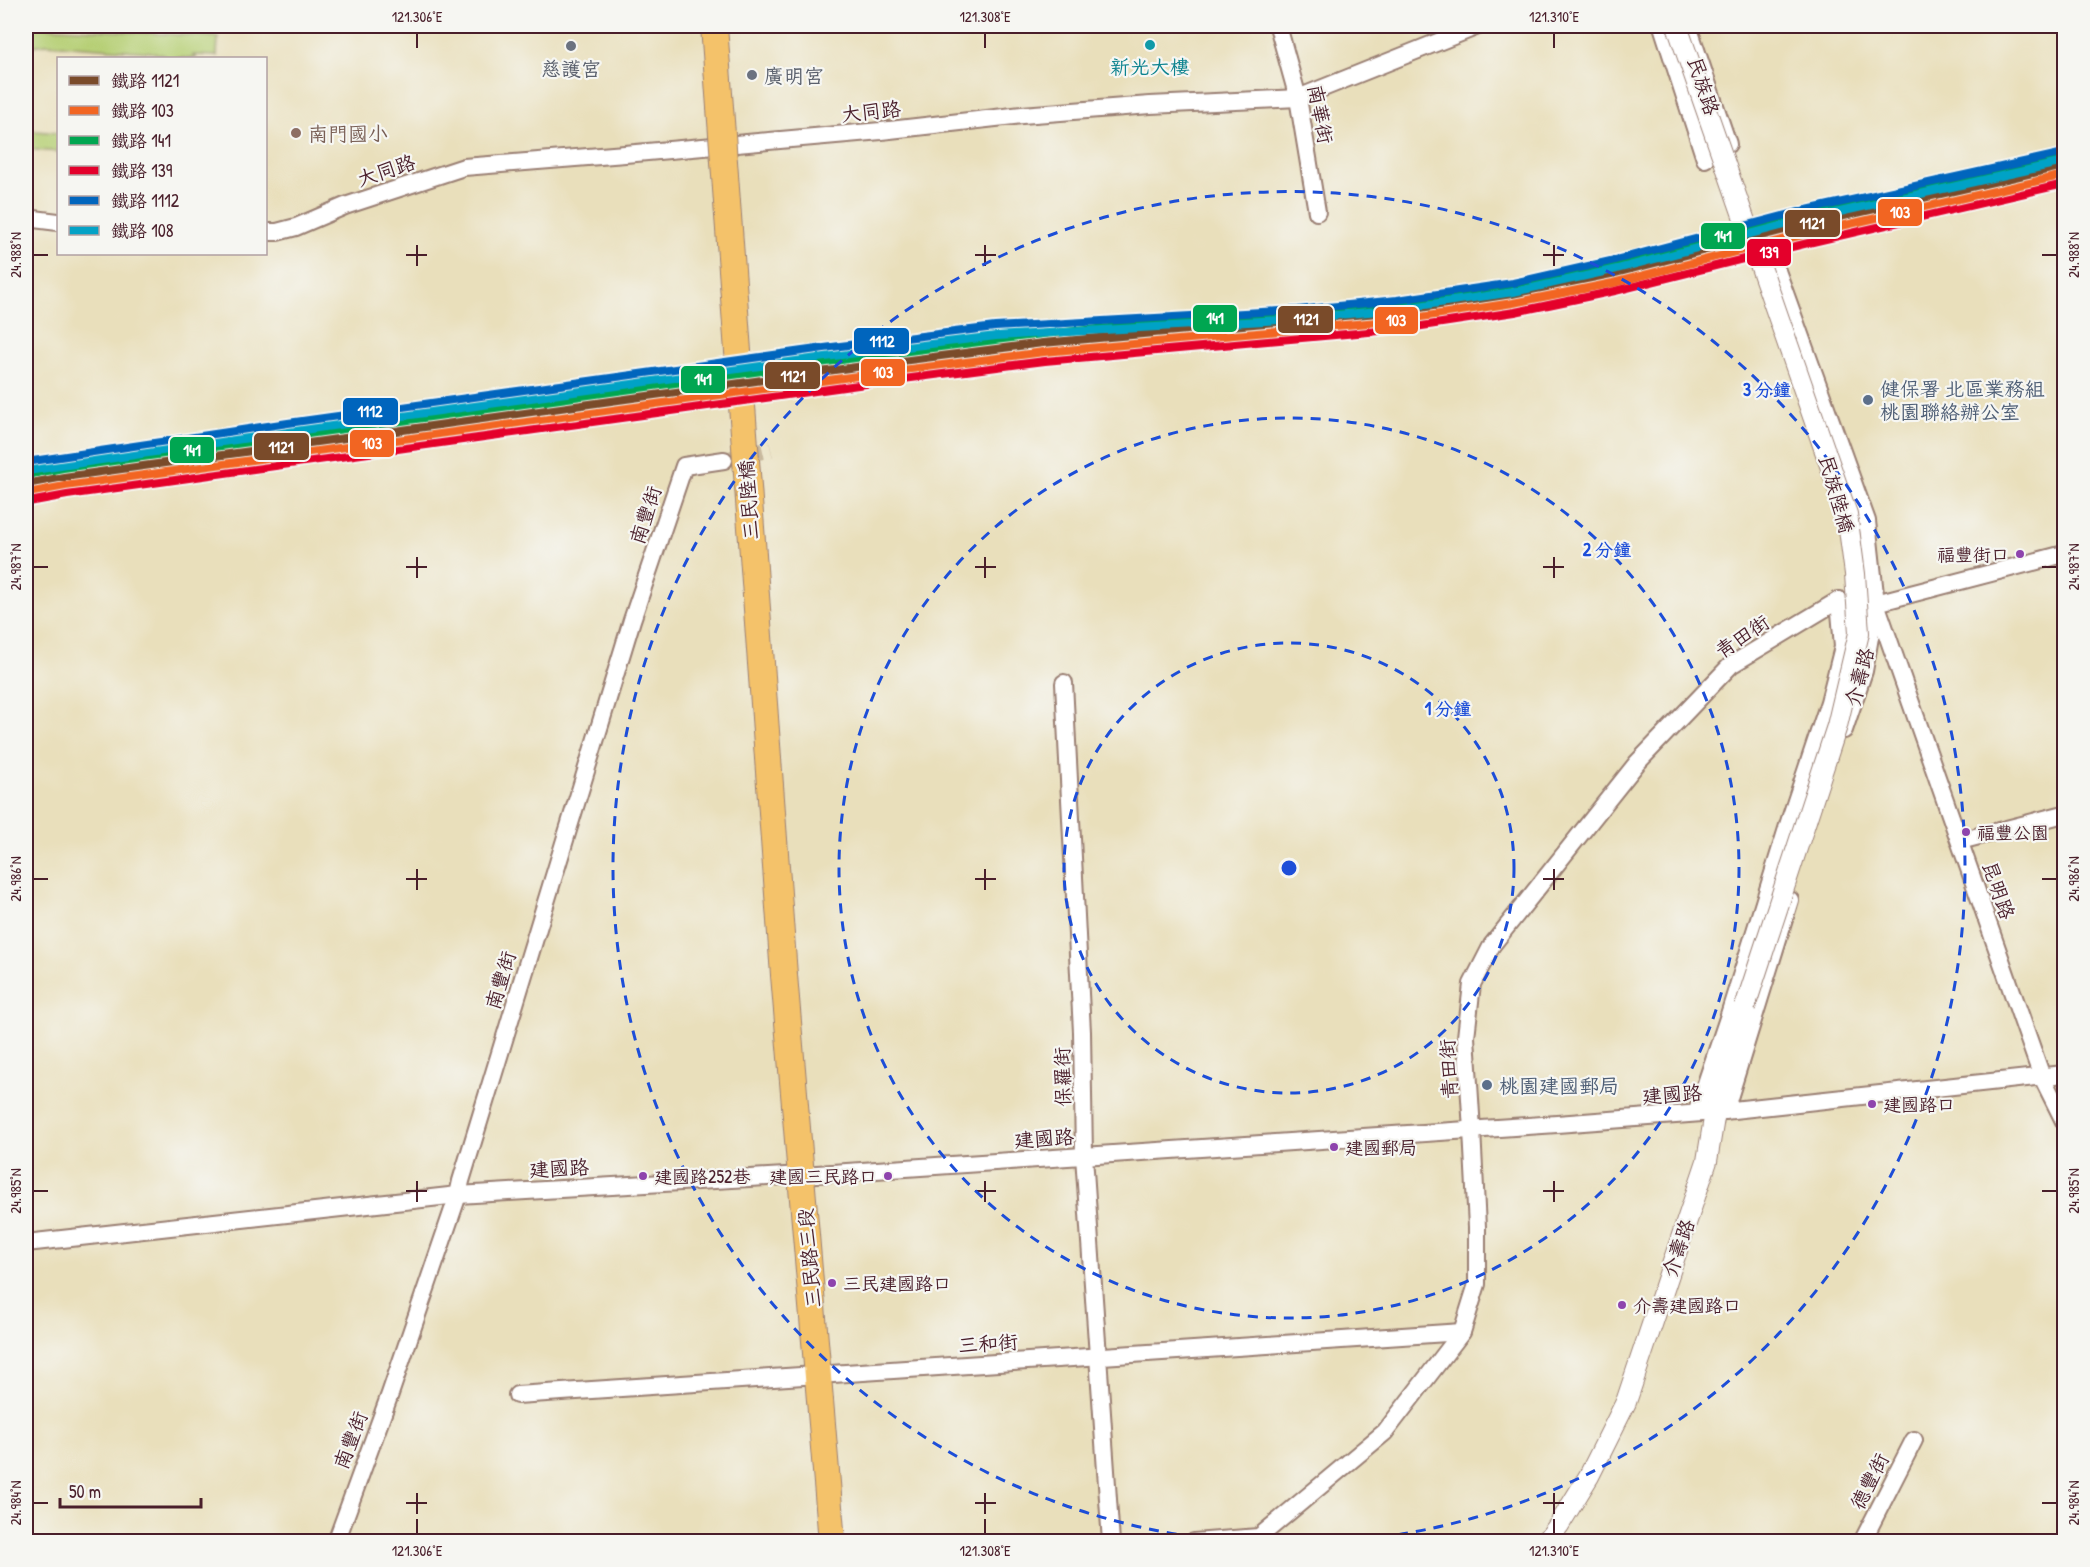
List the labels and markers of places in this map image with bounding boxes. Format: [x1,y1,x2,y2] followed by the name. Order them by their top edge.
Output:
[1143,38,1157,52] marker: 新光大樓
[564,39,578,53] marker: 慈護宮
[1110,53,1190,80] place label: 新光大樓
[541,55,601,82] place label: 慈護宮
[764,62,824,89] place label: 廣明宮
[745,68,759,82] marker: 廣明宮
[308,120,388,147] place label: 南門國小
[289,126,303,140] marker: 南門國小
[1880,375,2045,425] place label: 健保署 北區業務組 桃園聯絡辦公室
[1861,393,1875,407] marker: 健保署 北區業務組 桃園聯絡辦公室
[1937,542,2009,567] place label: 福豐街口
[2014,548,2026,560] marker: 福豐街口
[1977,820,2049,845] place label: 福豐公園
[1960,826,1972,838] marker: 福豐公園
[1279,858,1299,878] centre of rings
[1499,1072,1619,1099] place label: 桃園建國郵局
[1480,1078,1494,1092] marker: 桃園建國郵局
[1883,1092,1955,1117] place label: 建國路口
[1866,1098,1878,1110] marker: 建國路口
[1345,1135,1417,1160] place label: 建國郵局
[1328,1141,1340,1153] marker: 建國郵局
[654,1164,750,1189] place label: 建國路252巷
[769,1164,877,1189] place label: 建國三民路口
[637,1170,649,1182] marker: 建國路252巷
[882,1170,894,1182] marker: 建國三民路口
[843,1271,951,1296] place label: 三民建國路口
[826,1277,838,1289] marker: 三民建國路口
[1633,1293,1741,1318] place label: 介壽建國路口
[1616,1299,1628,1311] marker: 介壽建國路口

